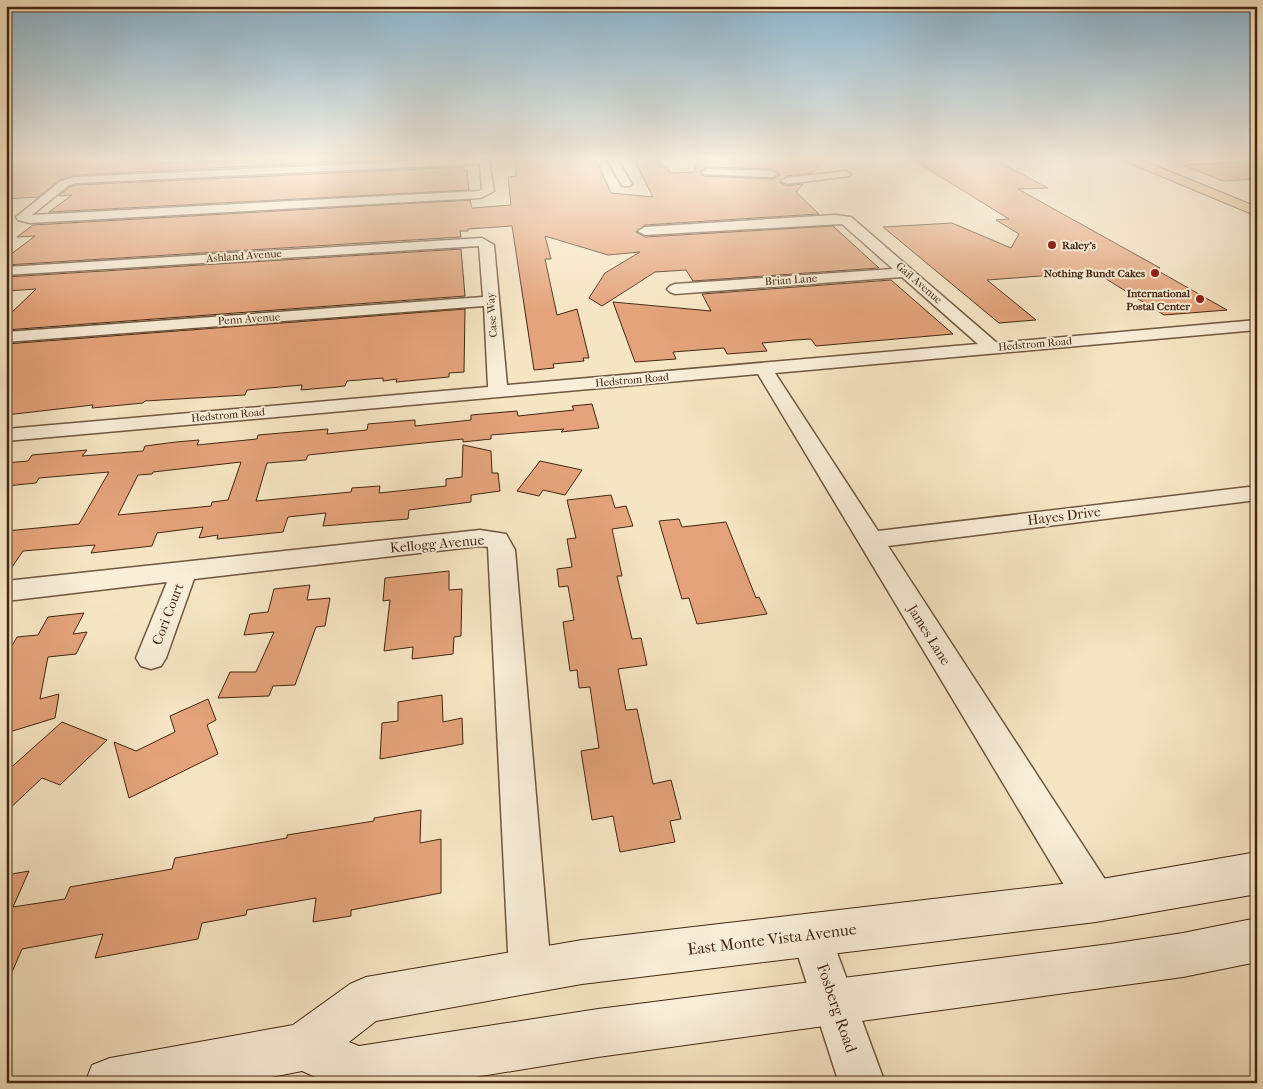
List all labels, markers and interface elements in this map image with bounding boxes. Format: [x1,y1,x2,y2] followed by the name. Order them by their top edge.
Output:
[1046,239,1058,251] marker: Raley's
[1062,239,1096,252] place label: Raley's
[205,247,283,265] street label: Ashland Avenue
[893,259,945,307] street label: Gail Avenue
[1044,267,1145,280] place label: Nothing Bundt Cakes
[1149,267,1161,279] marker: Nothing Bundt Cakes
[764,272,818,288] street label: Brian Lane
[1126,287,1191,313] place label: International Postal Center
[484,291,500,338] street label: Case Way
[1194,293,1206,305] marker: International Postal Center
[217,310,281,328] street label: Penn Avenue
[998,334,1073,354] street label: Hedstrom Road
[595,370,670,390] street label: Hedstrom Road
[191,405,266,425] street label: Hedstrom Road
[1026,503,1102,529] street label: Hayes Drive
[389,531,485,557] street label: Kellogg Avenue
[148,581,188,647] street label: Cori Court
[903,601,954,668] street label: James Lane
[686,919,858,959] street label: East Monte Vista Avenue
[813,961,861,1055] street label: Fosberg Road

